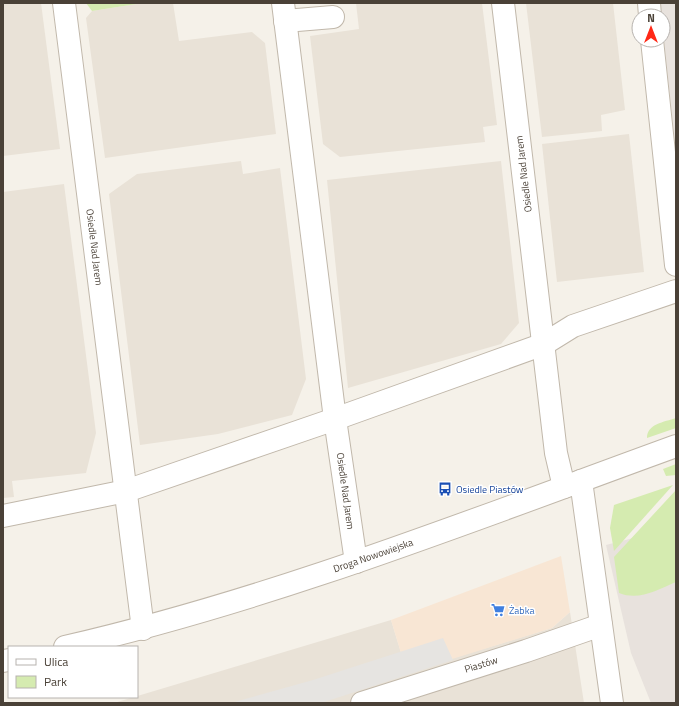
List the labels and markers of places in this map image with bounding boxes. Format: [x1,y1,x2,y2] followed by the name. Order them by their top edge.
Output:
[437,481,453,497] bus stop icon: Osiedle Piastów
[456,482,524,497] place label: Osiedle Piastów
[490,602,506,618] supermarket icon: Żabka
[509,603,534,618] place label: Żabka

